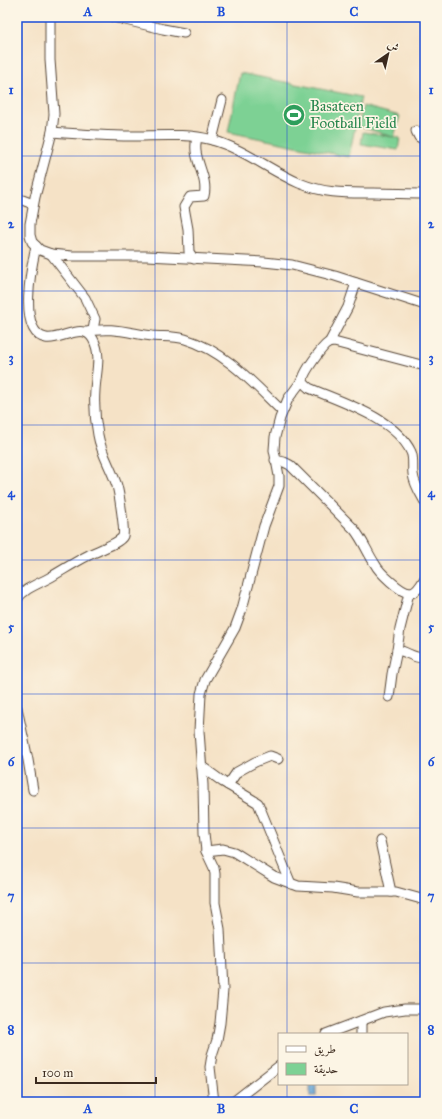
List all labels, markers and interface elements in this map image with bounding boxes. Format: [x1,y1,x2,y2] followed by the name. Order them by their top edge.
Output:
[83,4,93,20] text: A
[217,4,226,20] text: B
[350,4,359,20] text: C
[368,34,408,74] north arrow
[385,38,402,55] text: ش
[8,82,14,98] text: 1
[428,82,434,98] text: 1
[310,97,397,132] place label: Basateen Football Field
[281,102,307,128] sports icon: Basateen Football Field
[8,216,15,232] text: 2
[428,216,435,232] text: 2
[8,350,14,366] text: 3
[428,350,434,366] text: 3
[7,485,15,501] text: 4
[427,485,435,501] text: 4
[8,619,15,635] text: 5
[428,619,435,635] text: 5
[8,754,16,770] text: 6
[428,754,436,770] text: 6
[8,888,15,904] text: 7
[428,888,435,904] text: 7
[8,1022,15,1038] text: 8
[428,1022,435,1038] text: 8
[278,1033,408,1085] legend
[314,1042,336,1057] text: طريق
[36,1059,156,1085] scale bar
[314,1062,338,1077] text: حديقة
[42,1066,73,1080] text: 100 m
[83,1101,93,1117] text: A
[217,1101,226,1117] text: B
[350,1101,359,1117] text: C

